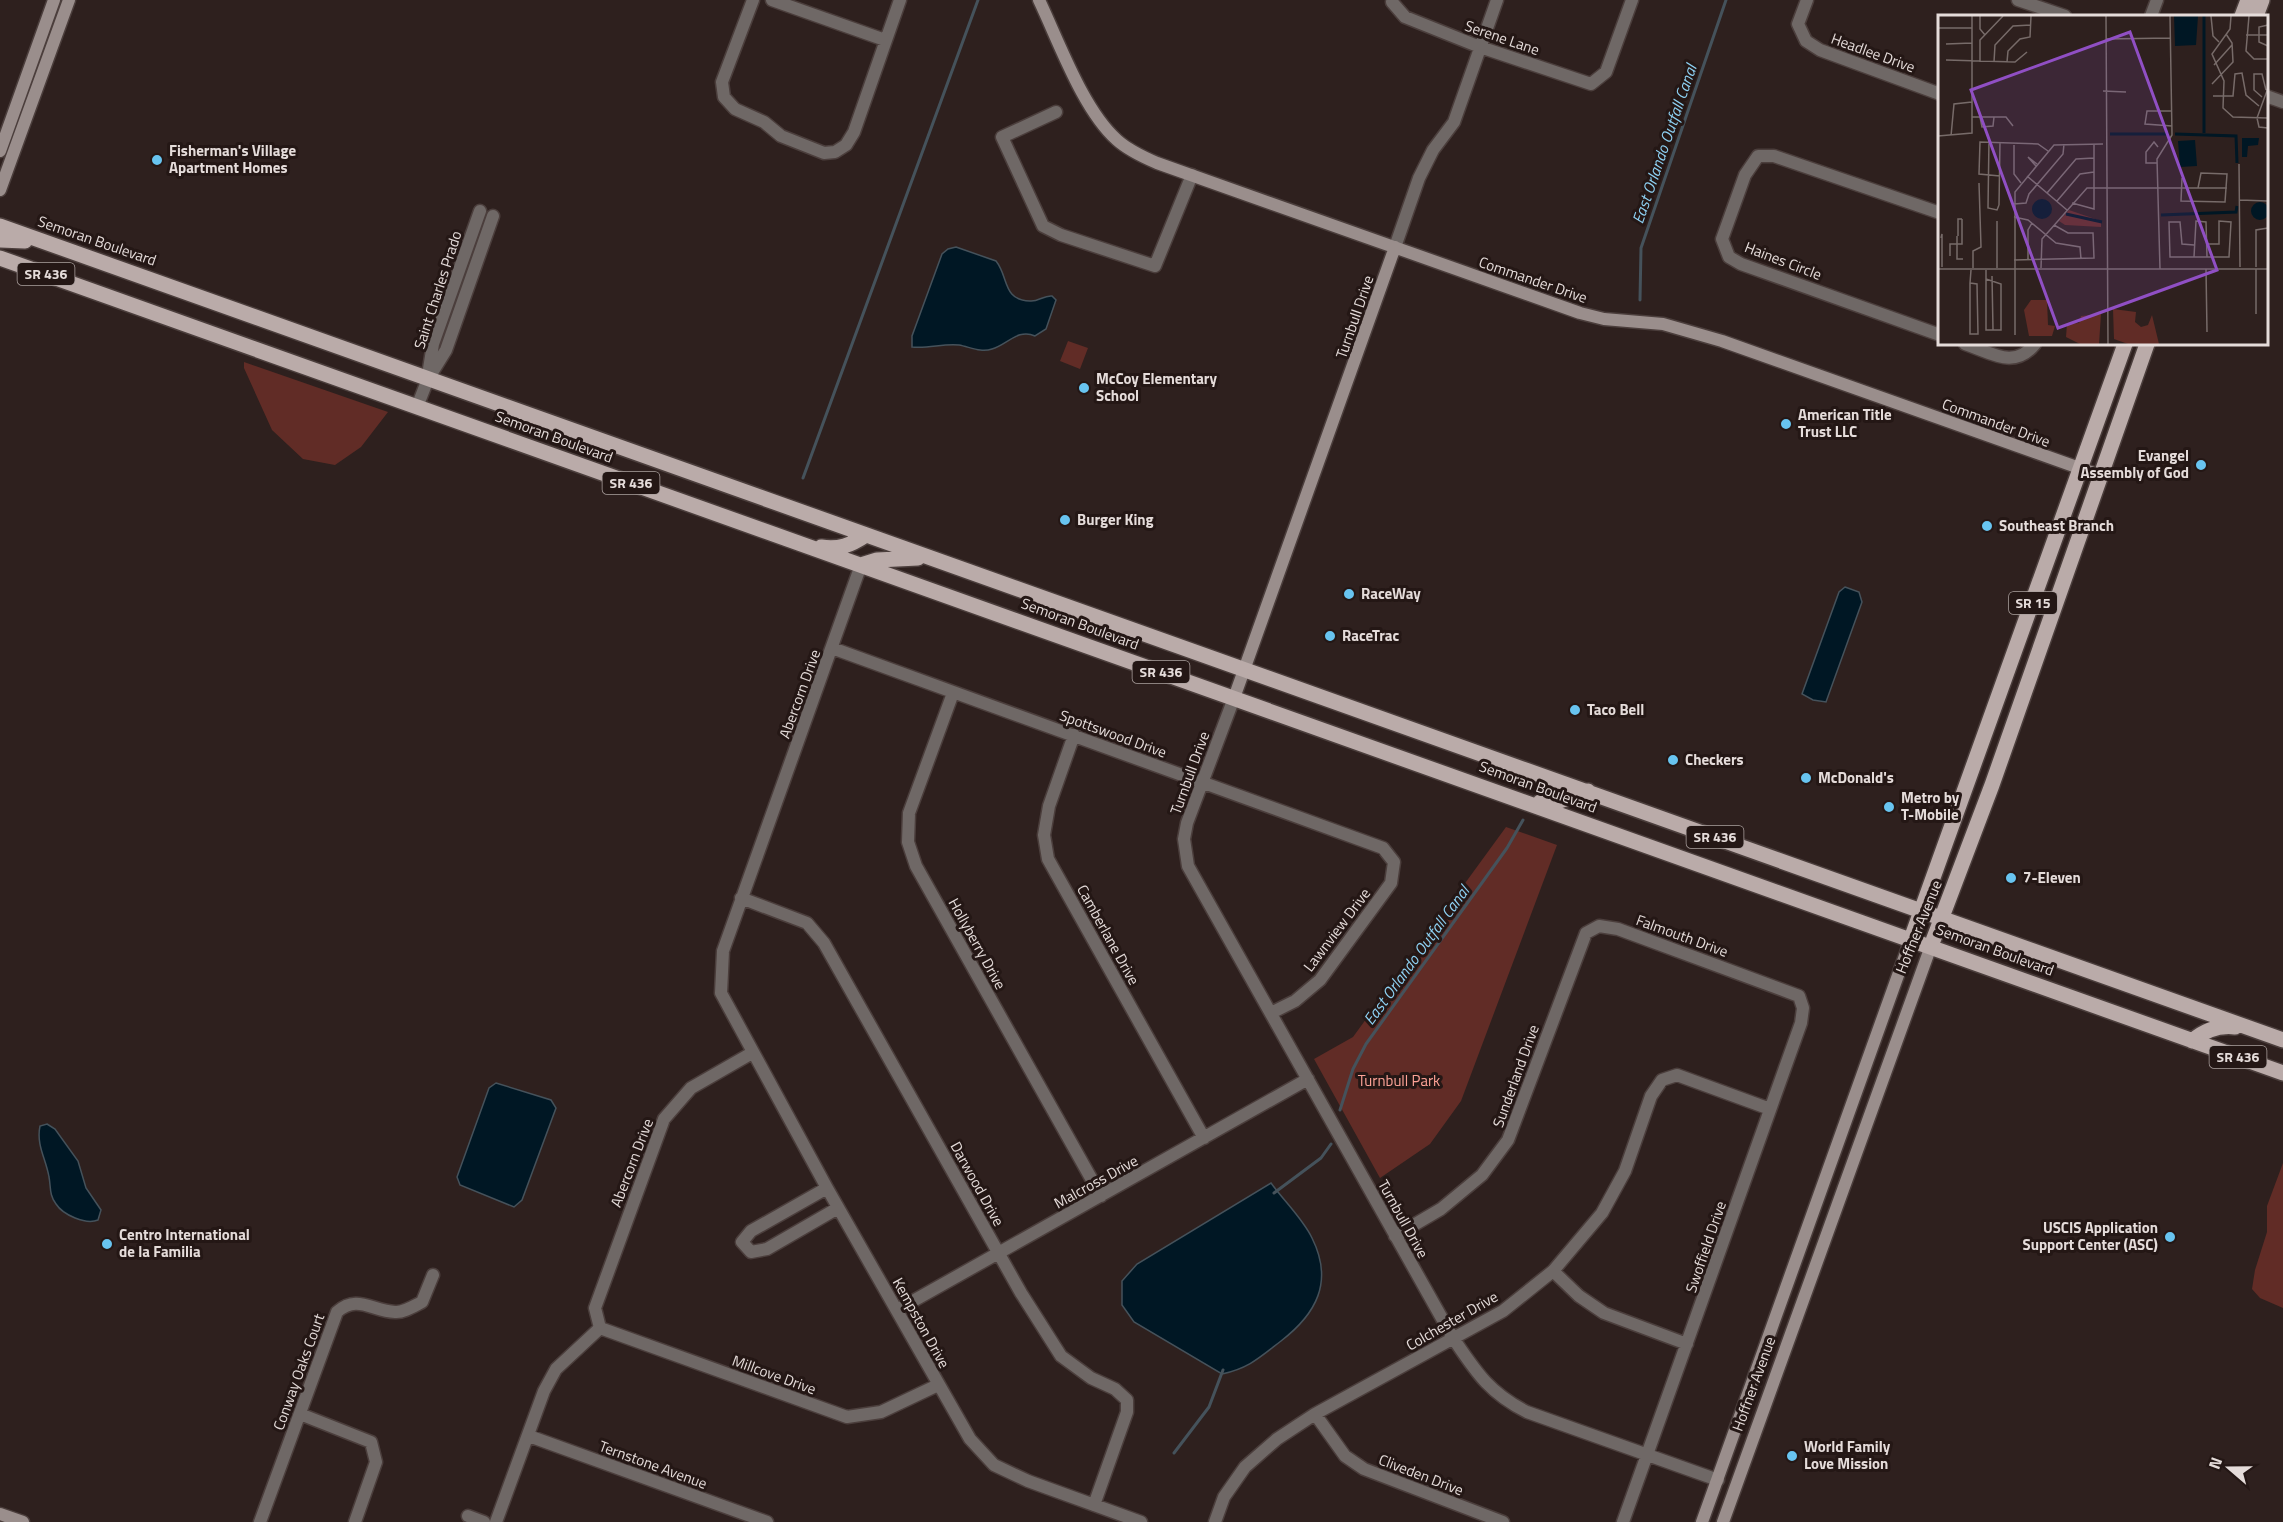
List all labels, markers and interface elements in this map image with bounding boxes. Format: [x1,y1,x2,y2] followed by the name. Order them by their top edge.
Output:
[1462,14,1543,61] street label: Serene Lane
[1938,15,2268,345] inset map
[1828,27,1918,78] street label: Headlee Drive
[1625,60,1703,227] water label: East Orlando Outfall Canal
[169,139,296,179] place label: Fisherman's Village Apartment Homes
[150,153,164,167] marker: Fisherman's Village Apartment Homes
[35,209,159,272] street label: Semoran Boulevard
[408,228,468,352] street label: Saint Charles Prado
[1741,235,1825,286] street label: Haines Circle
[1476,250,1591,309] street label: Commander Drive
[18,263,74,285] road number: SR 436
[1330,272,1380,362] street label: Turnbull Drive
[1096,367,1217,407] place label: McCoy Elementary School
[1077,381,1091,395] marker: McCoy Elementary School
[1939,392,2053,453] street label: Commander Drive
[1798,403,1892,443] place label: American Title Trust LLC
[492,405,616,469] street label: Semoran Boulevard
[1779,417,1793,431] marker: American Title Trust LLC
[2081,444,2189,484] place label: Evangel Assembly of God
[2194,458,2208,472] marker: Evangel Assembly of God
[602,472,660,494] road number: SR 436
[1077,508,1154,531] place label: Burger King
[1058,513,1072,527] marker: Burger King
[1999,514,2114,537] place label: Southeast Branch
[1980,519,1994,533] marker: Southeast Branch
[1361,582,1421,605] place label: RaceWay
[1342,587,1356,601] marker: RaceWay
[1018,592,1142,656] street label: Semoran Boulevard
[2009,592,2057,614] road number: SR 15
[1342,624,1399,647] place label: RaceTrac
[1323,629,1337,643] marker: RaceTrac
[773,646,826,742] street label: Abercorn Drive
[1132,661,1190,683] road number: SR 436
[1587,698,1644,721] place label: Taco Bell
[1056,703,1170,764] street label: Spottswood Drive
[1568,703,1582,717] marker: Taco Bell
[1164,728,1215,817] street label: Turnbull Drive
[1685,748,1744,771] place label: Checkers
[1666,753,1680,767] marker: Checkers
[1476,755,1600,819] street label: Semoran Boulevard
[1818,766,1894,789] place label: McDonald's
[1799,771,1813,785] marker: McDonald's
[1901,786,1960,826] place label: Metro by T-Mobile
[1882,800,1896,814] marker: Metro by T-Mobile
[1686,826,1744,848] road number: SR 436
[2023,866,2081,889] place label: 7-Eleven
[2004,871,2018,885] marker: 7-Eleven
[1889,877,1948,977] street label: Hoffner Avenue
[1357,879,1476,1030] water label: East Orlando Outfall Canal
[1071,880,1146,989] street label: Camberlane Drive
[1297,883,1376,976] street label: Lawnview Drive
[943,894,1012,994] street label: Hollyberry Drive
[1633,908,1731,963] street label: Falmouth Drive
[1933,918,2057,982] street label: Semoran Boulevard
[1486,1021,1545,1130] street label: Sunderland Drive
[2210,1046,2266,1068] road number: SR 436
[1358,1069,1440,1092] park label: Turnbull Park
[604,1115,659,1210] street label: Abercorn Drive
[945,1137,1010,1230] street label: Darwood Drive
[1049,1149,1142,1214] street label: Malcross Drive
[1372,1175,1435,1262] street label: Turnbull Drive
[1679,1198,1732,1296] street label: Swoffield Drive
[2022,1216,2158,1256] place label: USCIS Application Support Center (ASC)
[119,1223,250,1263] place label: Centro International de la Familia
[2163,1230,2177,1244] marker: USCIS Application Support Center (ASC)
[100,1237,114,1251] marker: Centro International de la Familia
[887,1273,956,1372] street label: Kempston Drive
[1402,1285,1502,1356] street label: Colchester Drive
[267,1310,331,1433] street label: Conway Oaks Court
[1726,1333,1781,1434] street label: Hoffner Avenue
[729,1349,819,1400] street label: Millcove Drive
[596,1434,710,1495] street label: Ternstone Avenue
[1804,1435,1891,1475] place label: World Family Love Mission
[2199,1438,2259,1498] north arrow
[1375,1448,1467,1501] street label: Cliveden Drive
[1785,1449,1799,1463] marker: World Family Love Mission
[2202,1454,2228,1472] text: N

